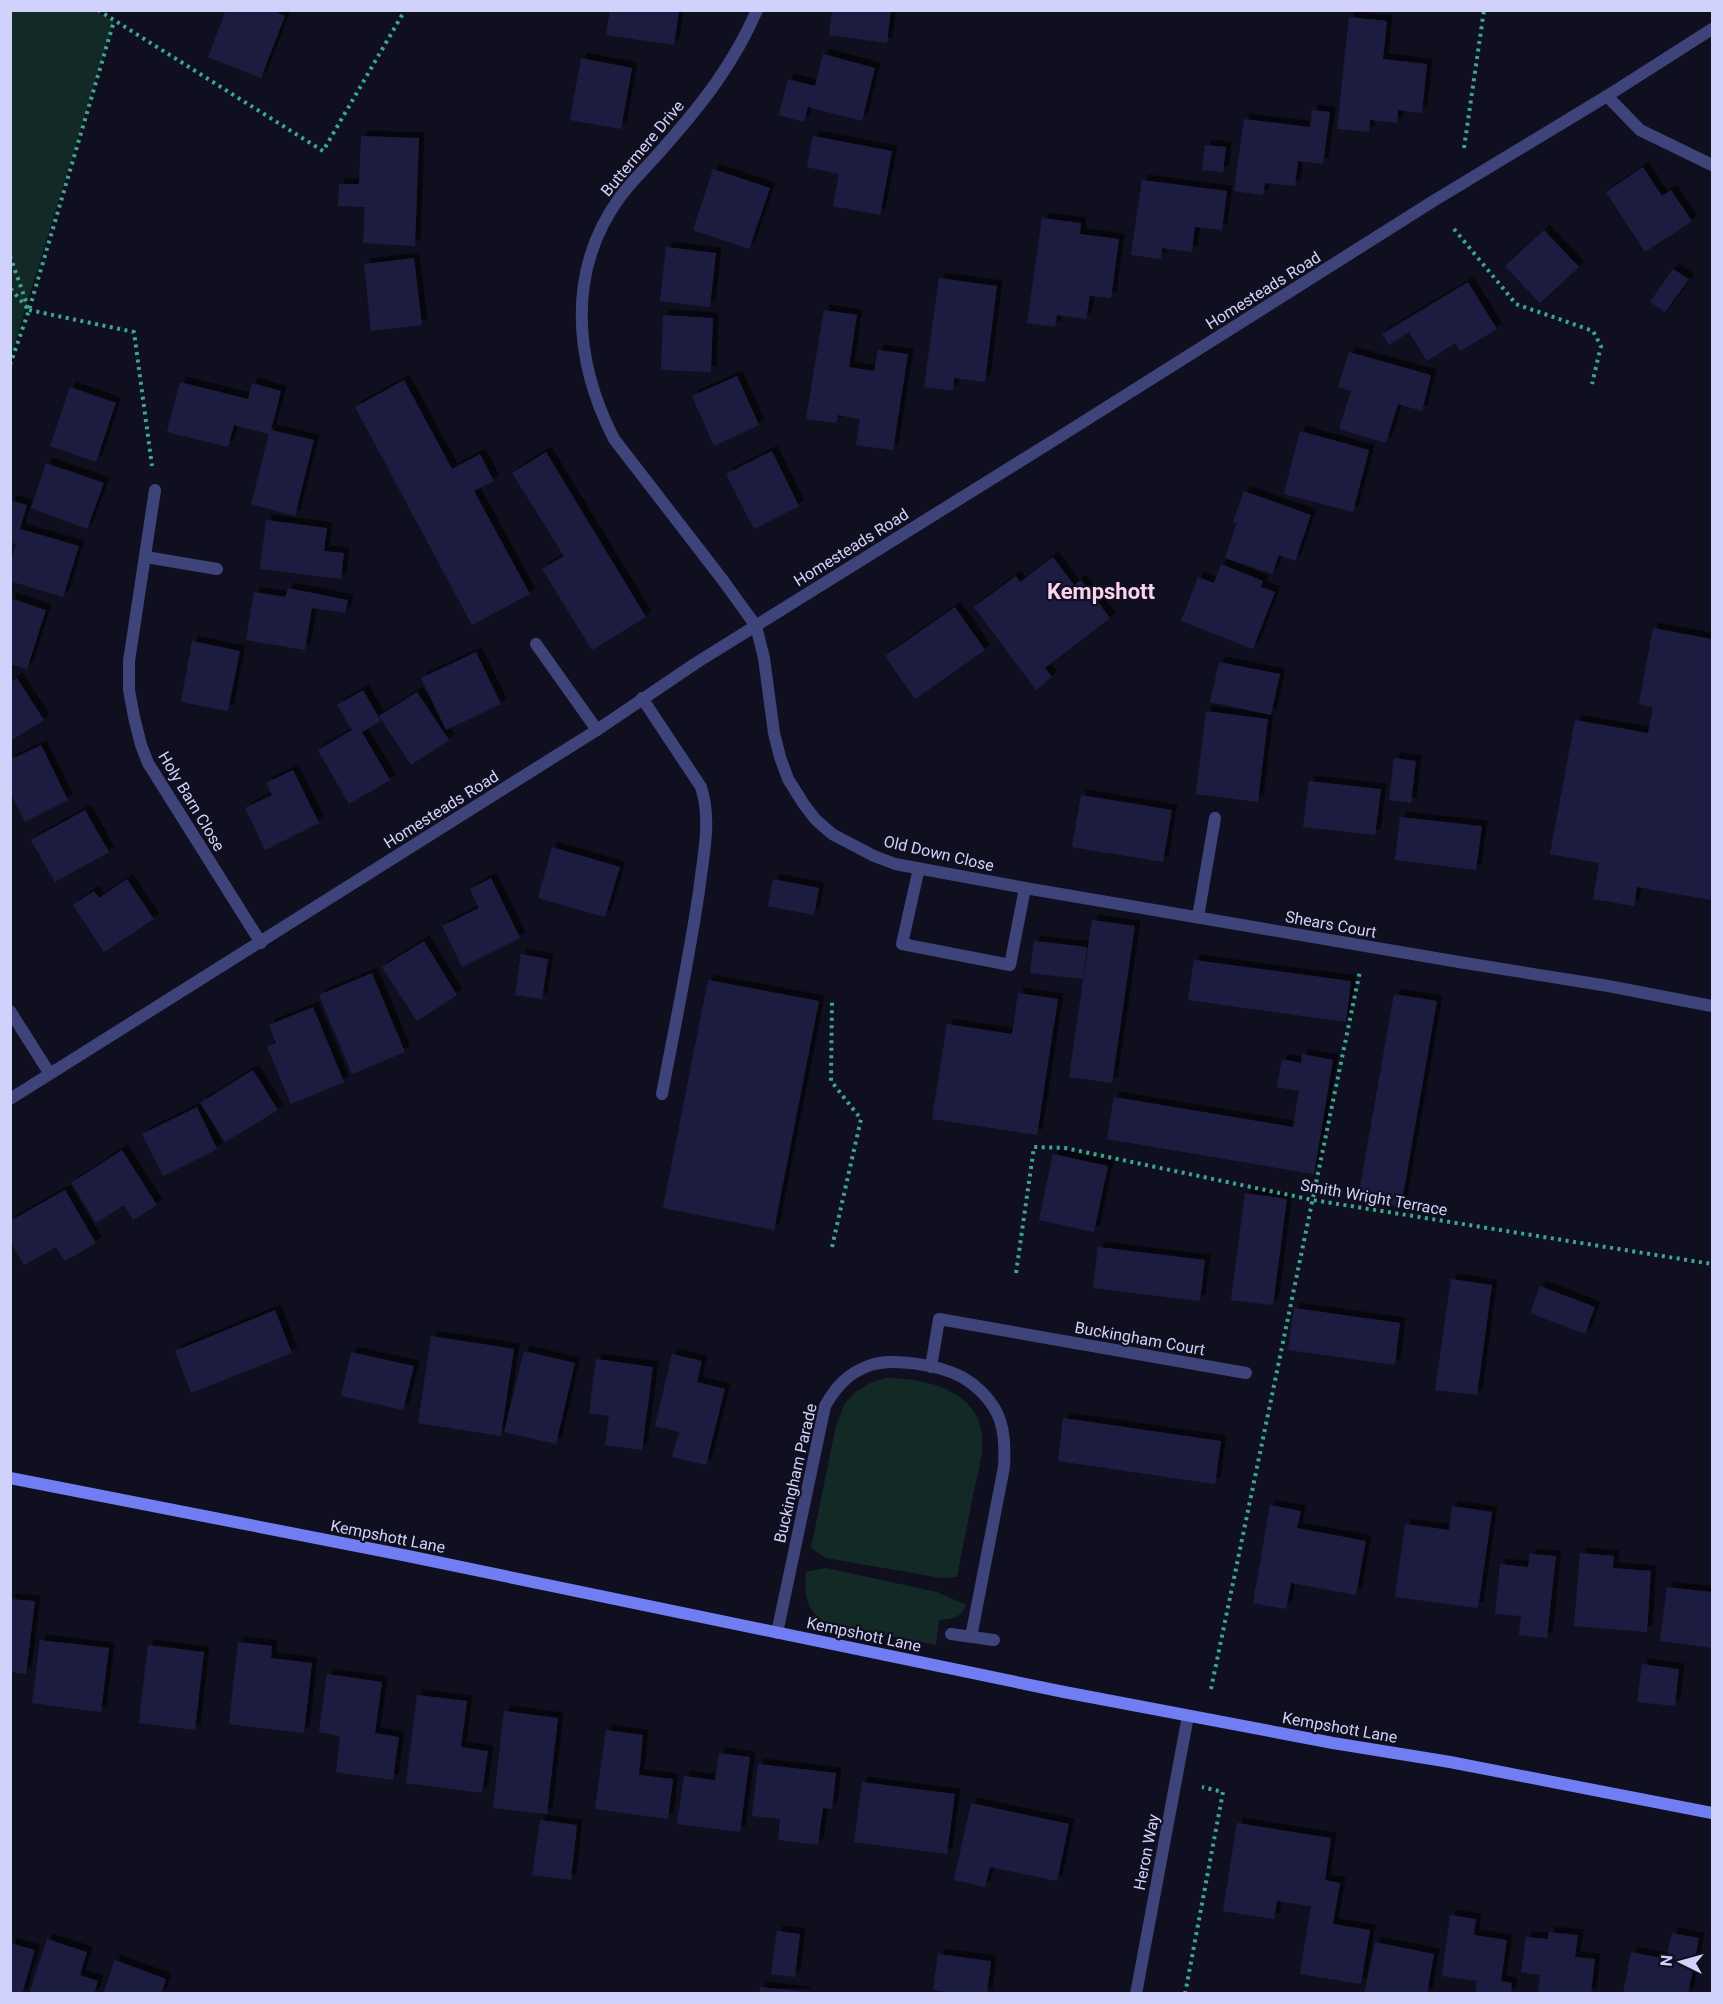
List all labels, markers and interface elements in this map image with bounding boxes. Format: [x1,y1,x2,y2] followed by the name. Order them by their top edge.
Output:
[597,96,688,200] street label: Buttermere Drive
[1202,247,1324,333] street label: Homesteads Road
[790,504,912,590] street label: Homesteads Road
[1047,579,1156,604] district label: Kempshott
[154,748,229,855] street label: Holy Barn Close
[380,766,502,852] street label: Homesteads Road
[882,832,996,875] street label: Old Down Close
[1284,907,1378,942] street label: Shears Court
[1299,1175,1449,1220] street label: Smith Wright Terrace
[1073,1318,1207,1359] street label: Buckingham Court
[770,1402,821,1545] street label: Buckingham Parade
[329,1516,447,1557] street label: Kempshott Lane
[805,1613,923,1656] street label: Kempshott Lane
[1281,1708,1399,1747] street label: Kempshott Lane
[1130,1812,1163,1892] street label: Heron Way
[1651,1932,1711,1992] north arrow
[1657,1954,1677,1967] text: N

